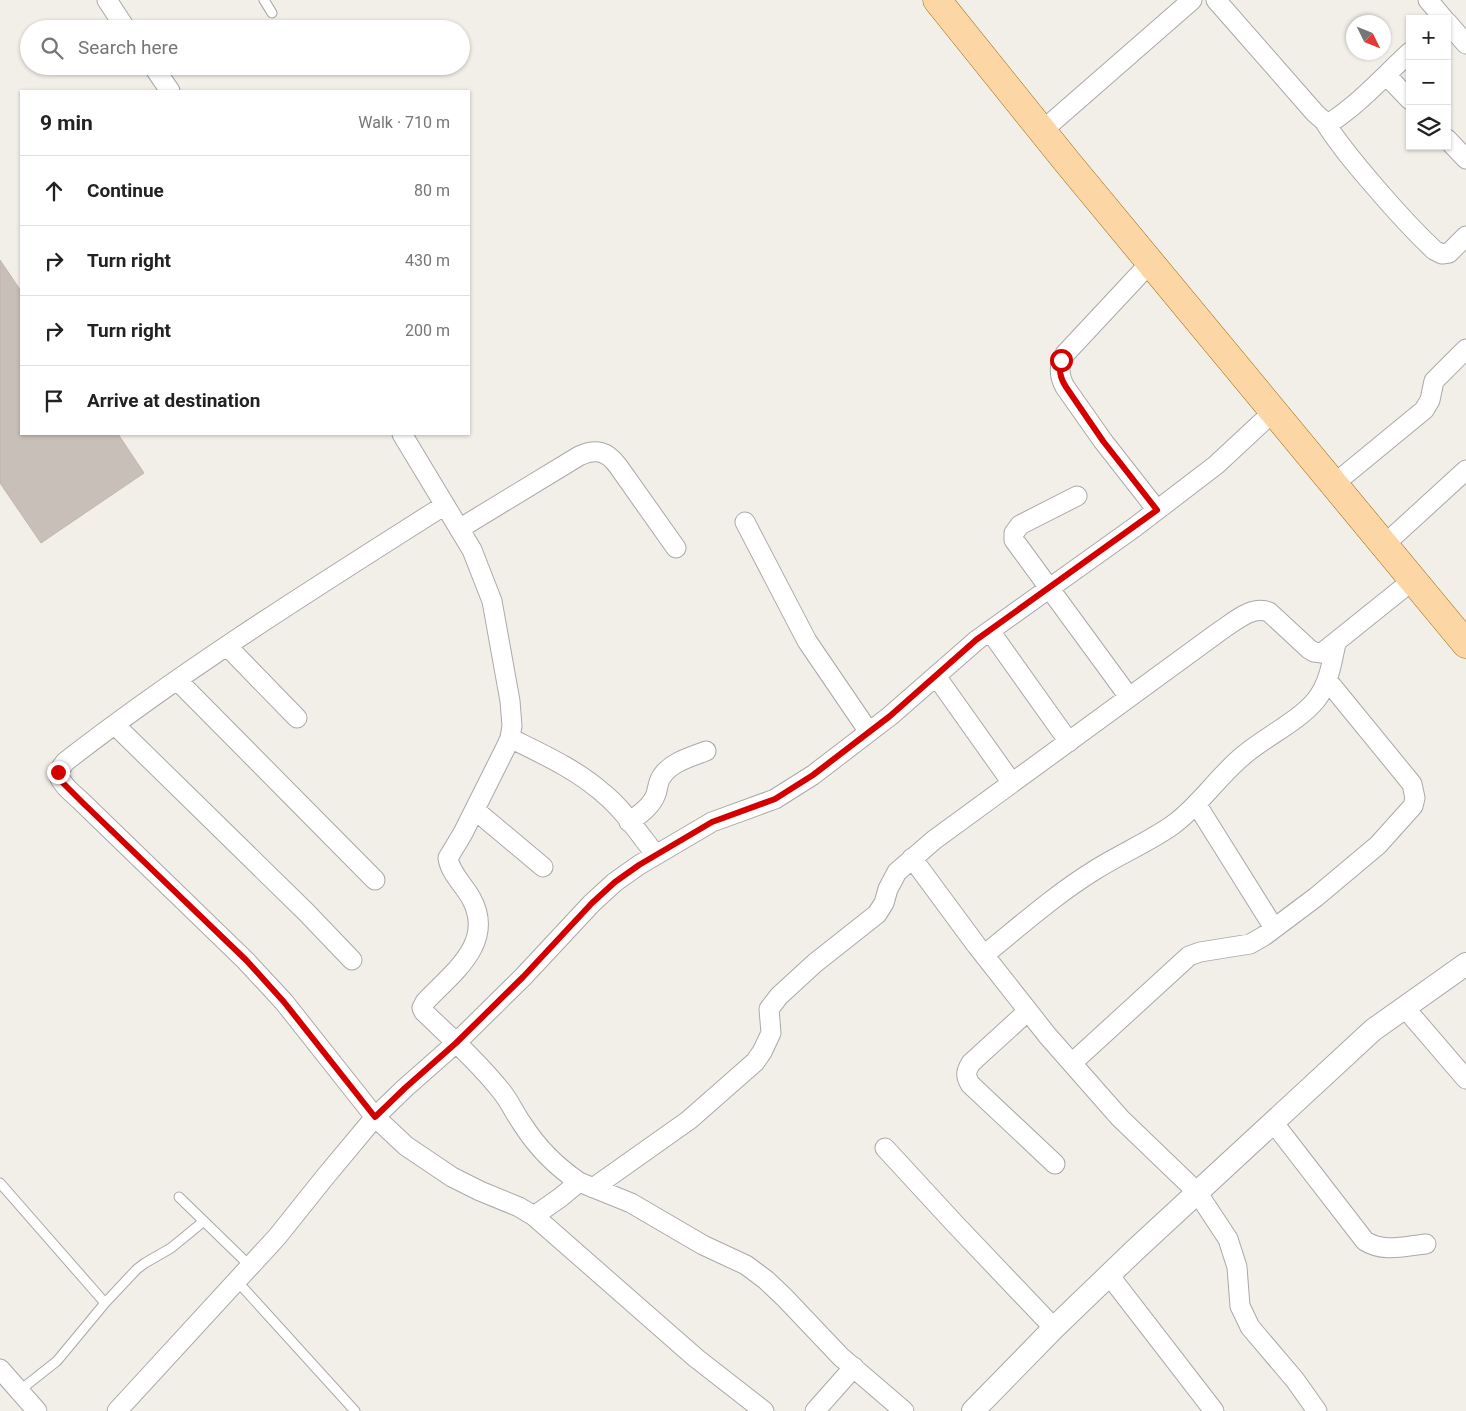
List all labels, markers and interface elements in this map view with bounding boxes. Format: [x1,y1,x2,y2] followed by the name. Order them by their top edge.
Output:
[1346,15,1391,60] north arrow
[1406,15,1451,150] map controls
[1406,15,1451,60] button: +
[20,20,470,75] search box
[38,34,66,62] icon: search
[78,36,178,59] text: Search here
[1406,60,1451,105] button: −
[1406,105,1451,150] button: layers
[40,111,93,135] text: 9 min
[358,113,450,132] text: Walk · 710 m
[40,177,68,205] icon: ahead
[87,179,164,202] text: Continue
[414,181,450,200] text: 80 m
[40,247,68,275] icon: right
[87,249,171,272] text: Turn right
[405,251,450,270] text: 430 m
[40,317,68,345] icon: right
[87,319,171,342] text: Turn right
[405,321,450,340] text: 200 m
[1050,349,1073,372] route start
[40,387,68,415] icon: arrive
[87,389,260,412] text: Arrive at destination
[47,761,70,784] route end

